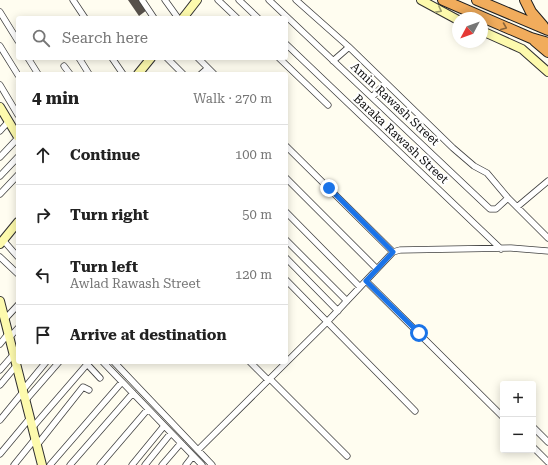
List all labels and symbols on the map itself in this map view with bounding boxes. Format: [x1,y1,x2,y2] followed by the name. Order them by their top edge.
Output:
[435,5,442,13] one-way arrow
[452,12,488,48] north arrow
[501,22,508,30] one-way arrow
[348,59,442,149] street label: Amin Rawash Street
[351,92,452,187] street label: Baraka Rawash Street
[320,179,338,197] route end
[410,324,428,342] route start

